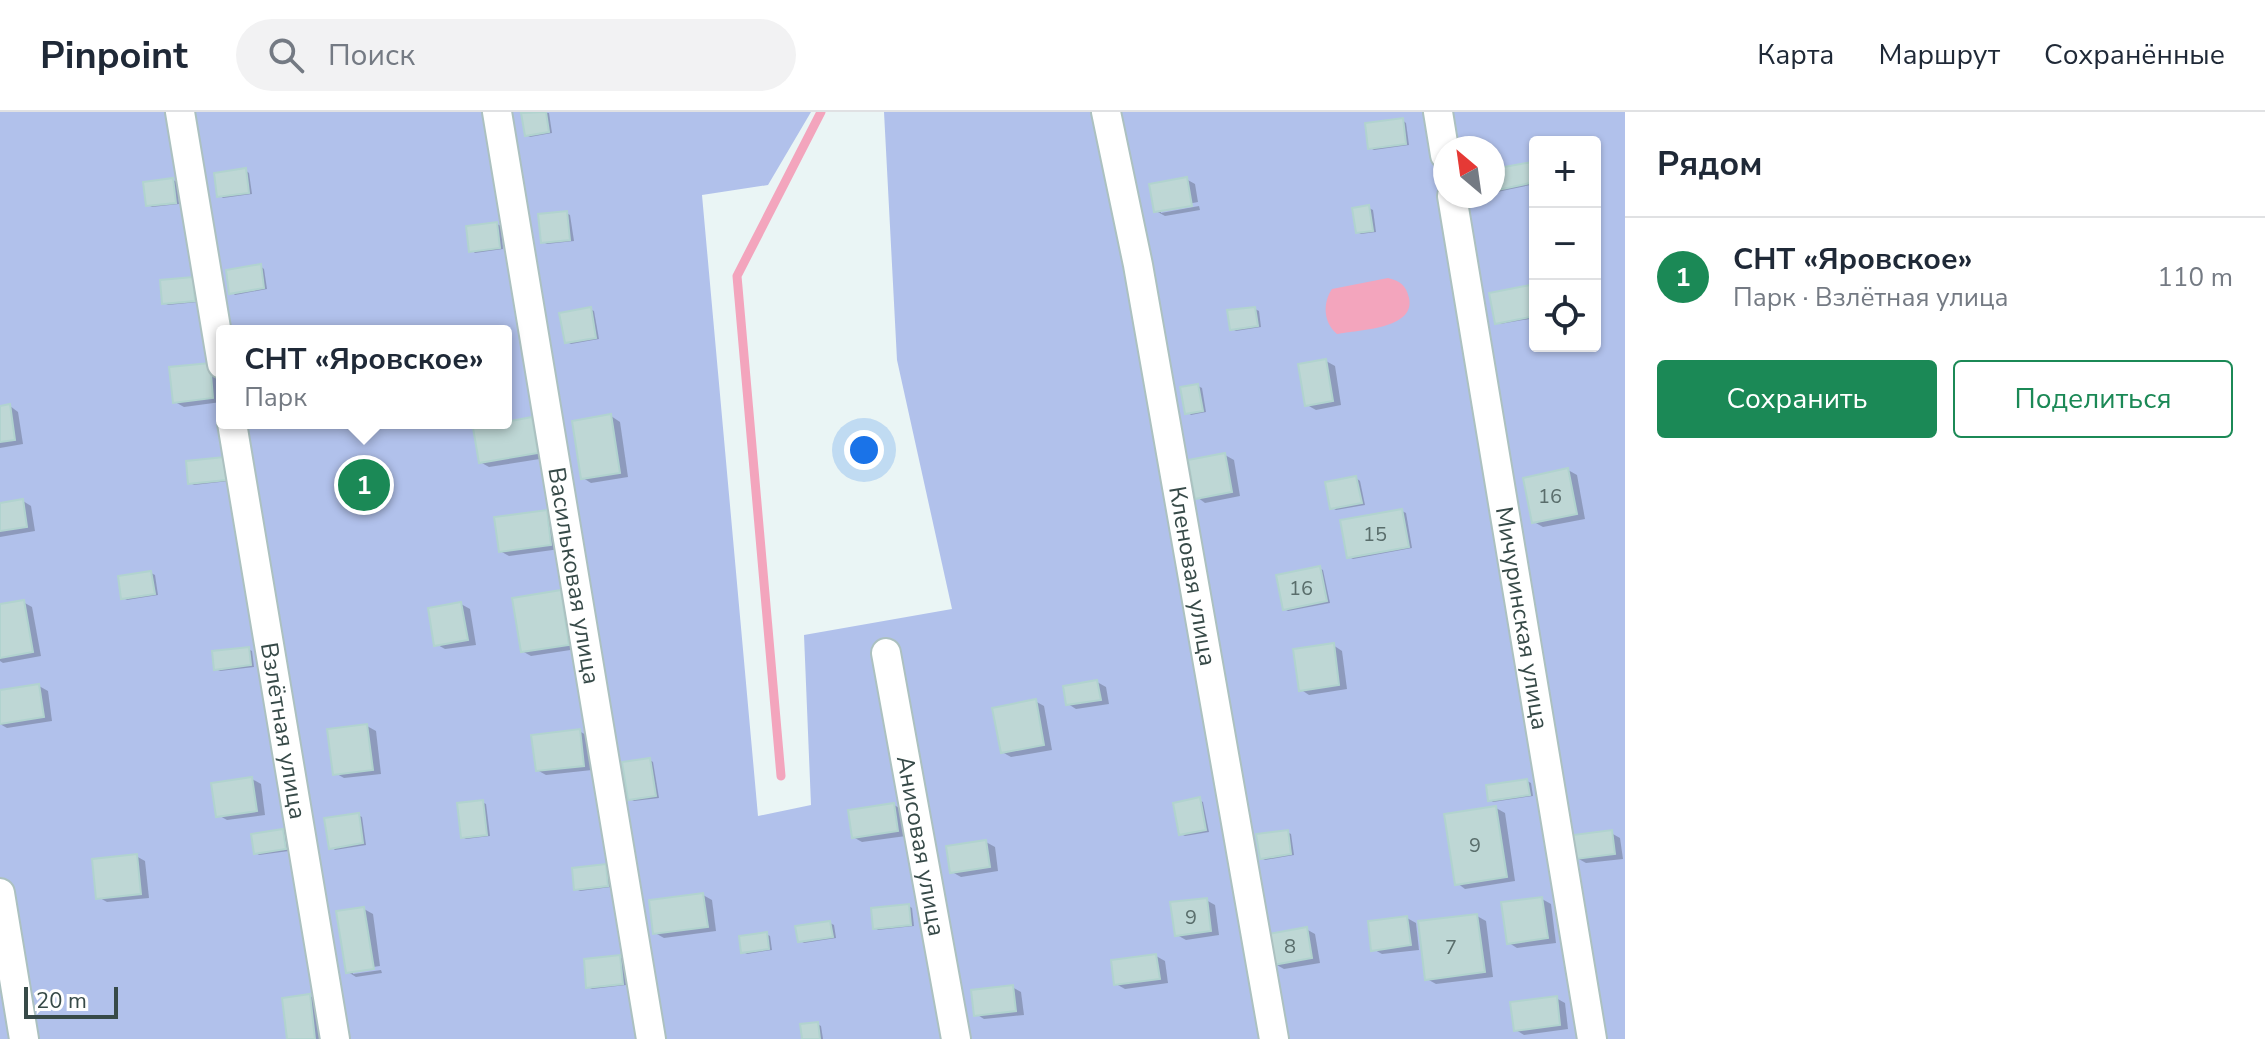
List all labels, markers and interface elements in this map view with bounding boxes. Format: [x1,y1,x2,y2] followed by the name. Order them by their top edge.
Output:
[236,19,796,91] search box
[40,30,188,81] text: Pinpoint
[264,33,308,77] icon: search
[328,35,415,76] text: Поиск
[1757,36,1834,74] text: Карта
[1878,36,2000,74] text: Маршрут
[2044,36,2225,74] text: Сохранённые
[1433,136,1505,208] north arrow
[1529,136,1601,352] map controls
[1529,136,1601,208] button: +
[1657,141,1763,187] text: Рядом
[1529,208,1601,280] button: −
[1733,239,1973,280] text: СНТ «Яровское»
[1675,260,1691,295] text: 1
[2157,260,2233,295] text: 110 m
[1529,280,1601,352] button: locate
[1733,280,2009,315] text: Парк · Взлётная улица
[216,325,512,429] popup
[244,339,484,380] text: СНТ «Яровское»
[1657,360,1937,438] button: Сохранить
[1953,360,2233,438] button: Поделиться
[244,380,307,415] text: Парк
[844,430,884,470] your location
[338,455,390,515] pin: 1
[540,465,608,687] street label: Васильковая улица
[1538,483,1562,510] house number: 16
[1161,484,1224,668] street label: Кленовая улица
[1488,504,1556,732] street label: Мичуринская улица
[1363,521,1387,548] house number: 15
[1289,575,1313,602] house number: 16
[253,640,314,822] street label: Взлётная улица
[889,753,953,939] street label: Анисовая улица
[1469,832,1481,859] house number: 9
[1185,904,1197,931] house number: 9
[1284,933,1296,960] house number: 8
[1445,934,1457,961] house number: 7
[24,983,118,1019] scale bar
[36,986,87,1016] text: 20 m

